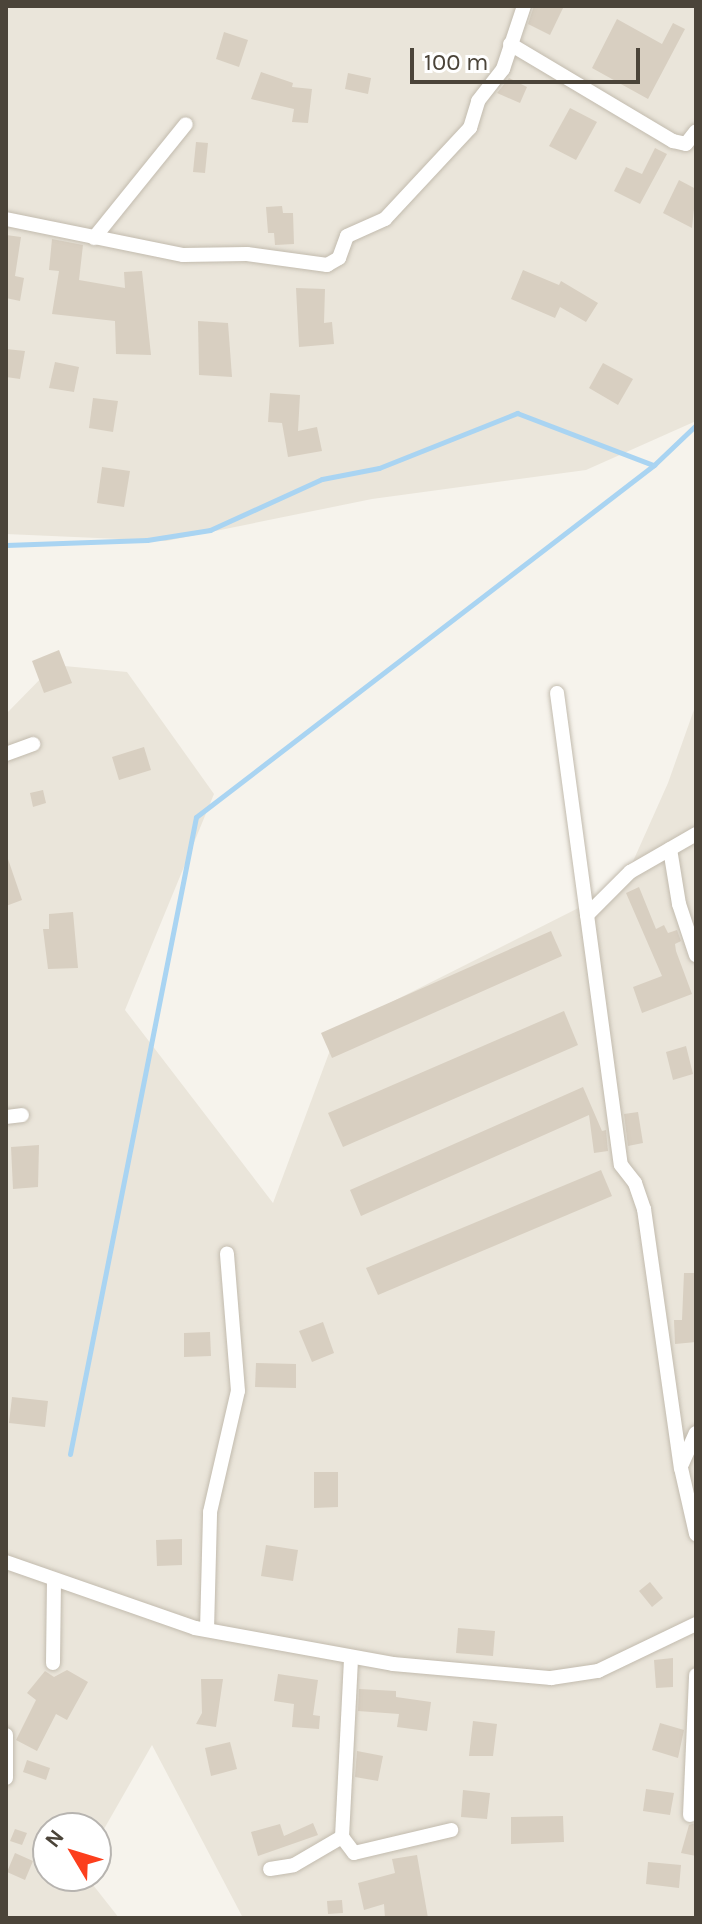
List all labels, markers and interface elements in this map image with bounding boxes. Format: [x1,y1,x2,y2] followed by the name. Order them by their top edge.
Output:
[414,32,644,82] scale bar
[424,48,489,76] text: 100 m
[32,1812,112,1892] north arrow
[40,1824,70,1853] text: N

